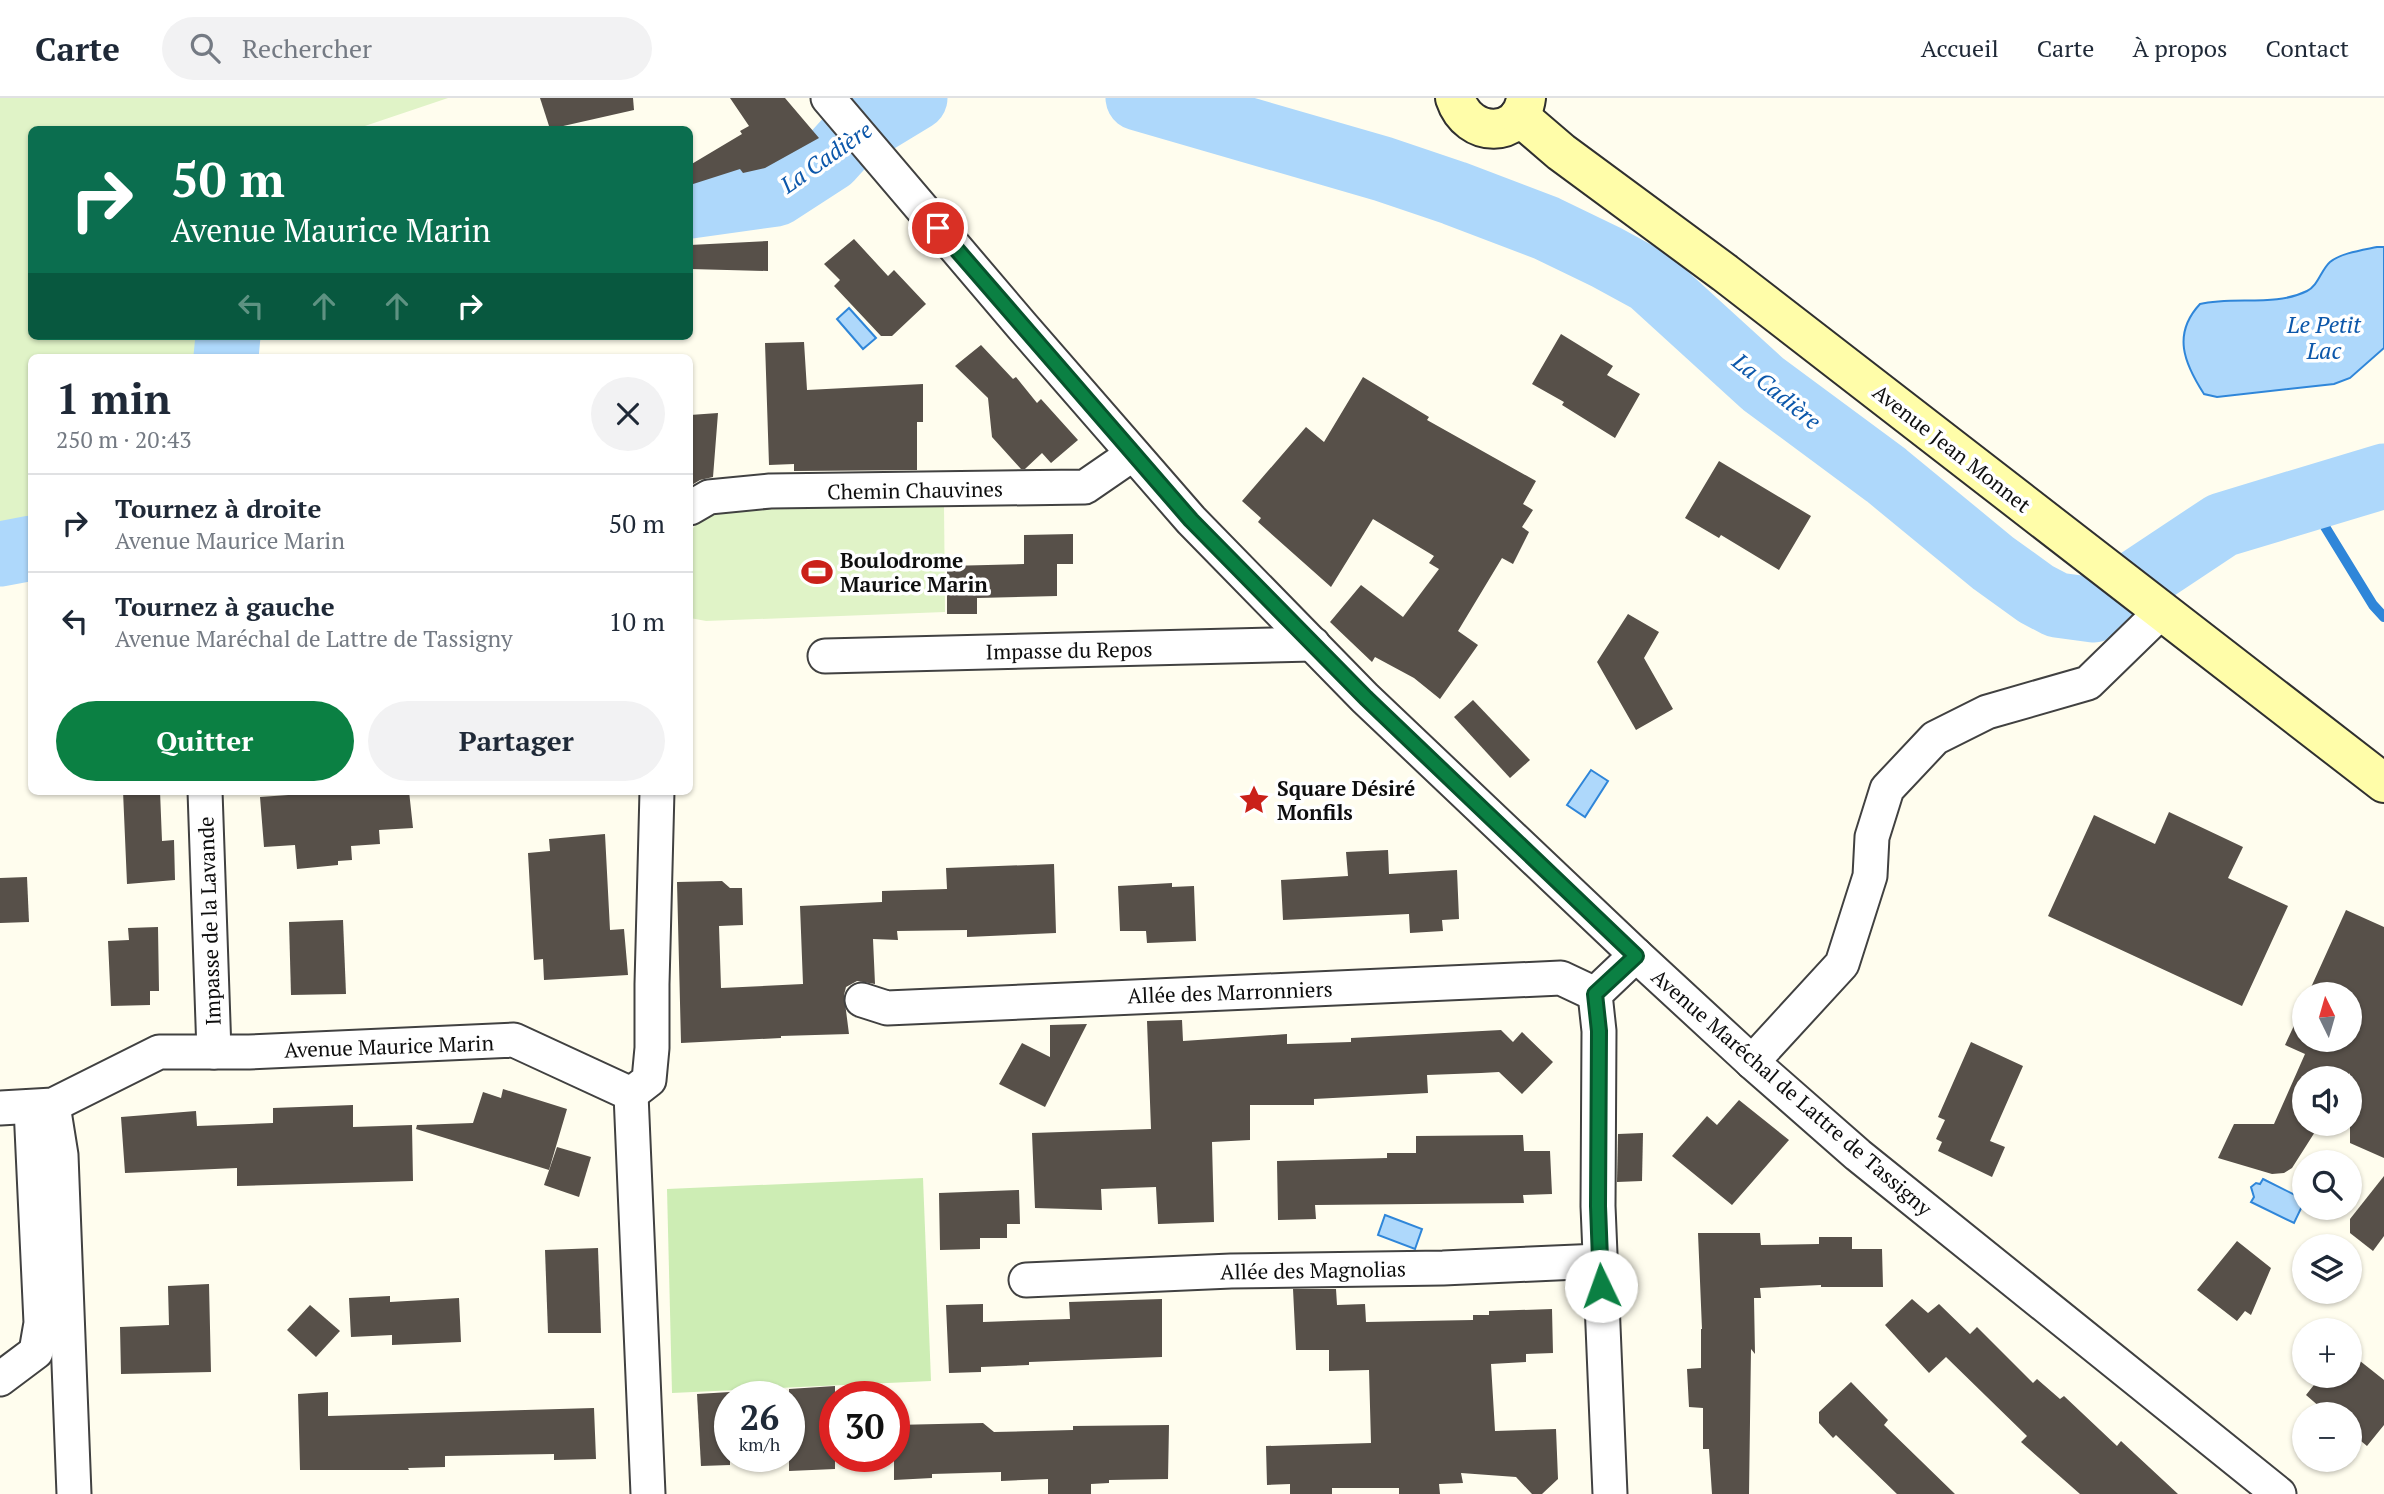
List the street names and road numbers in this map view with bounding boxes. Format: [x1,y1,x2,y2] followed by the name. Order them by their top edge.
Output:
[1867,378,2037,519] street label: Avenue Jean Monnet
[827,474,1003,506] street label: Chemin Chauvines
[985,635,1153,665] street label: Impasse du Repos
[191,816,227,1026] street label: Impasse de la Lavande
[1646,962,1938,1222] street label: Avenue Maréchal de Lattre de Tassigny
[1127,974,1333,1010] street label: Allée des Marronniers
[284,1028,495,1064] street label: Avenue Maurice Marin
[1220,1254,1406,1286] street label: Allée des Magnolias

